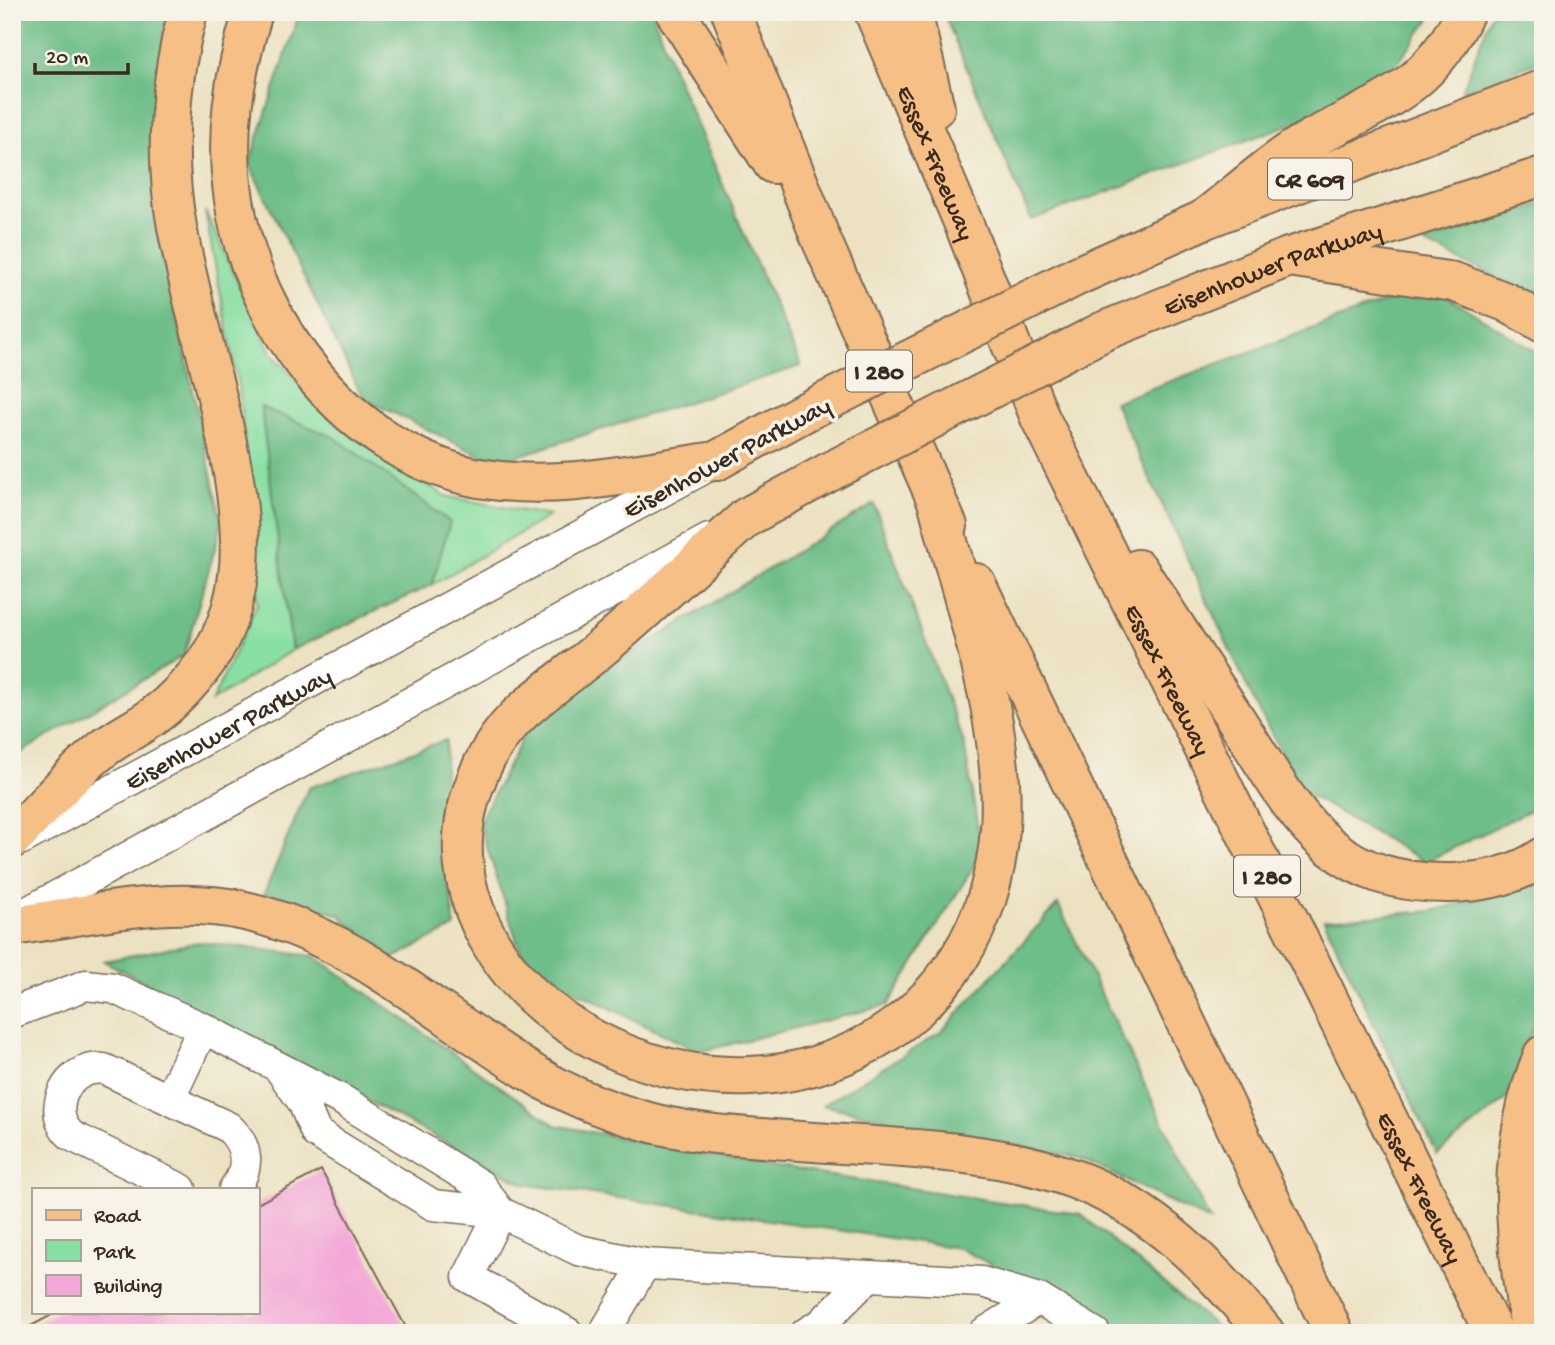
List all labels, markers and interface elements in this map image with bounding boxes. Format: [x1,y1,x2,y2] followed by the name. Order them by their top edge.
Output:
[35,32,128,76] scale bar
[46,47,88,72] text: 20 m
[887,82,980,246] street label: Essex Freeway
[1268,159,1352,200] road number: CR 609
[1160,217,1387,326] street label: Eisenhower Parkway
[846,350,912,392] road number: I 280
[619,392,837,528] street label: Eisenhower Parkway
[1115,600,1216,762] street label: Essex Freeway
[121,662,339,800] street label: Eisenhower Parkway
[1234,856,1300,896] road number: I 280
[1367,1108,1468,1270] street label: Essex Freeway
[32,1188,259,1314] legend
[94,1206,142,1231] text: Road
[93,1242,137,1267] text: Park
[93,1276,163,1301] text: Building

